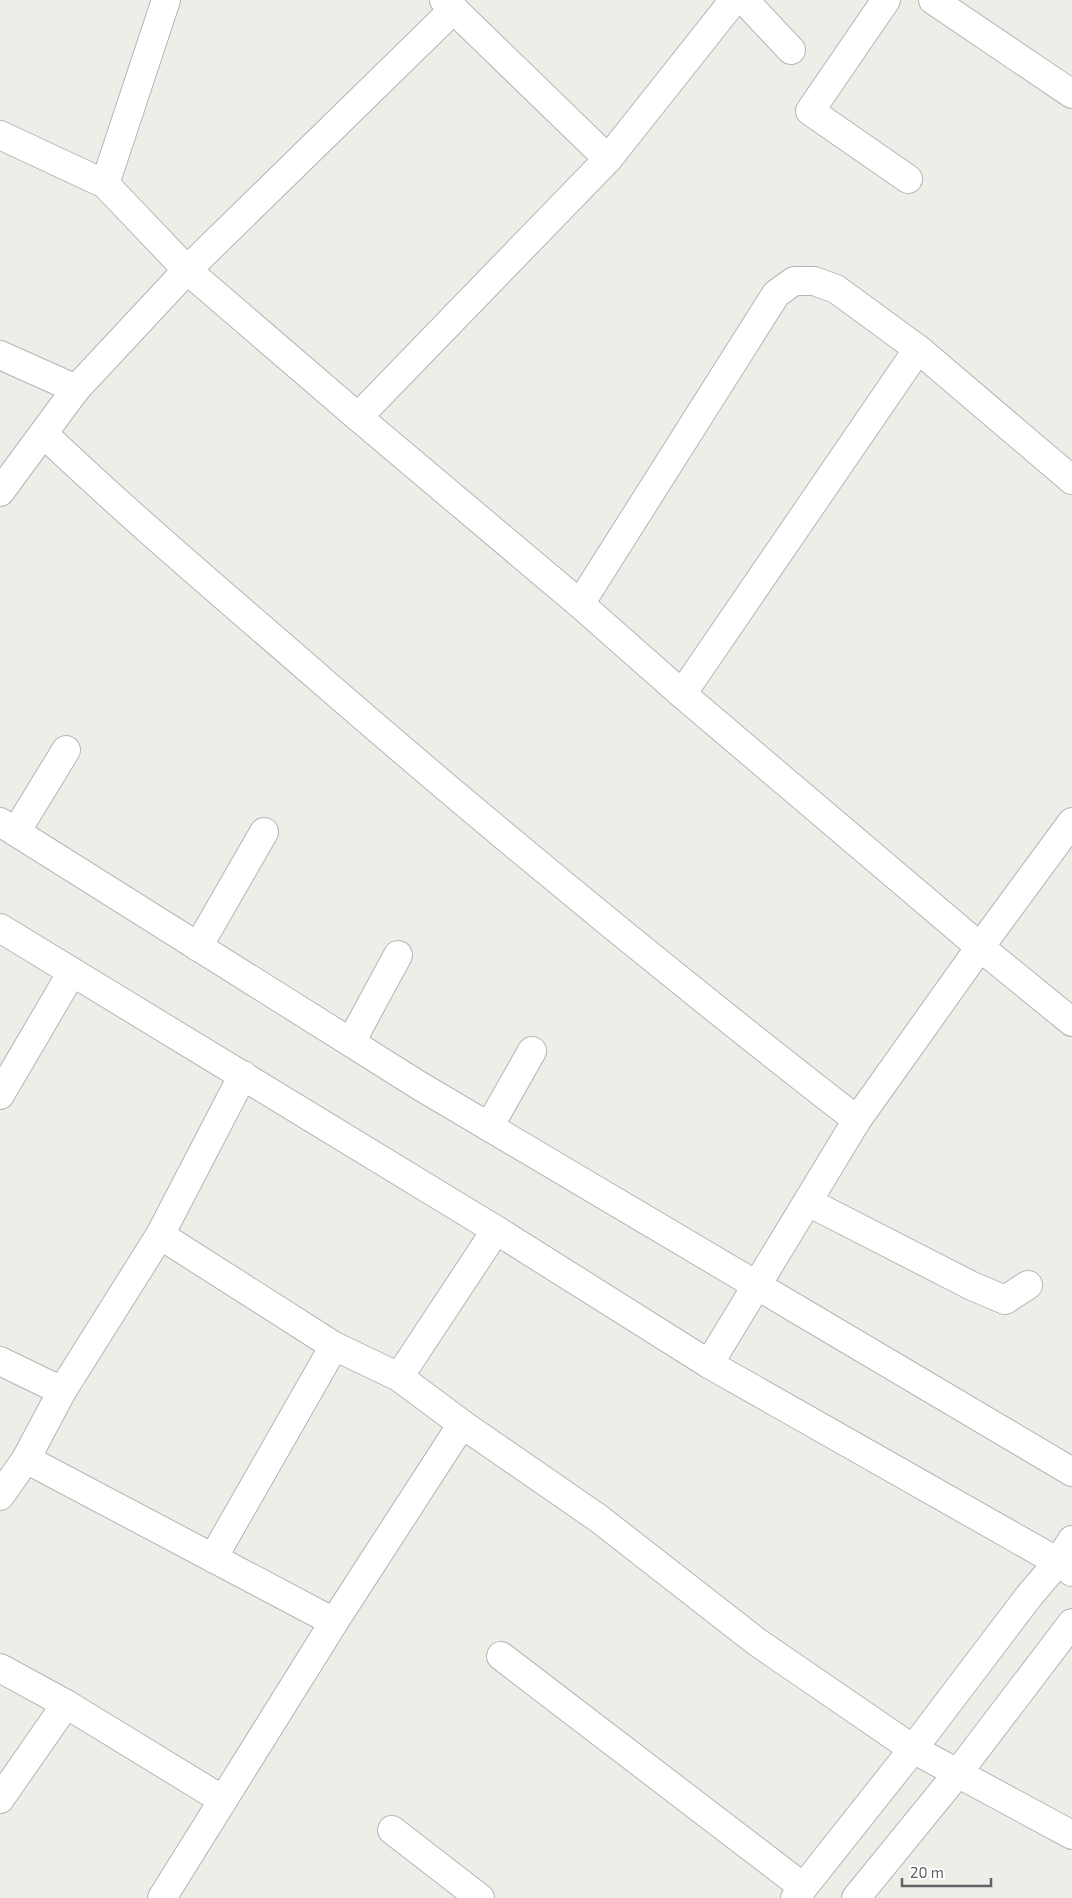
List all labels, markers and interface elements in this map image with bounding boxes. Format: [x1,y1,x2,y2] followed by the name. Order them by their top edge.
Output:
[902,1856,991,1888] scale bar
[910,1863,944,1881] text: 20 m

